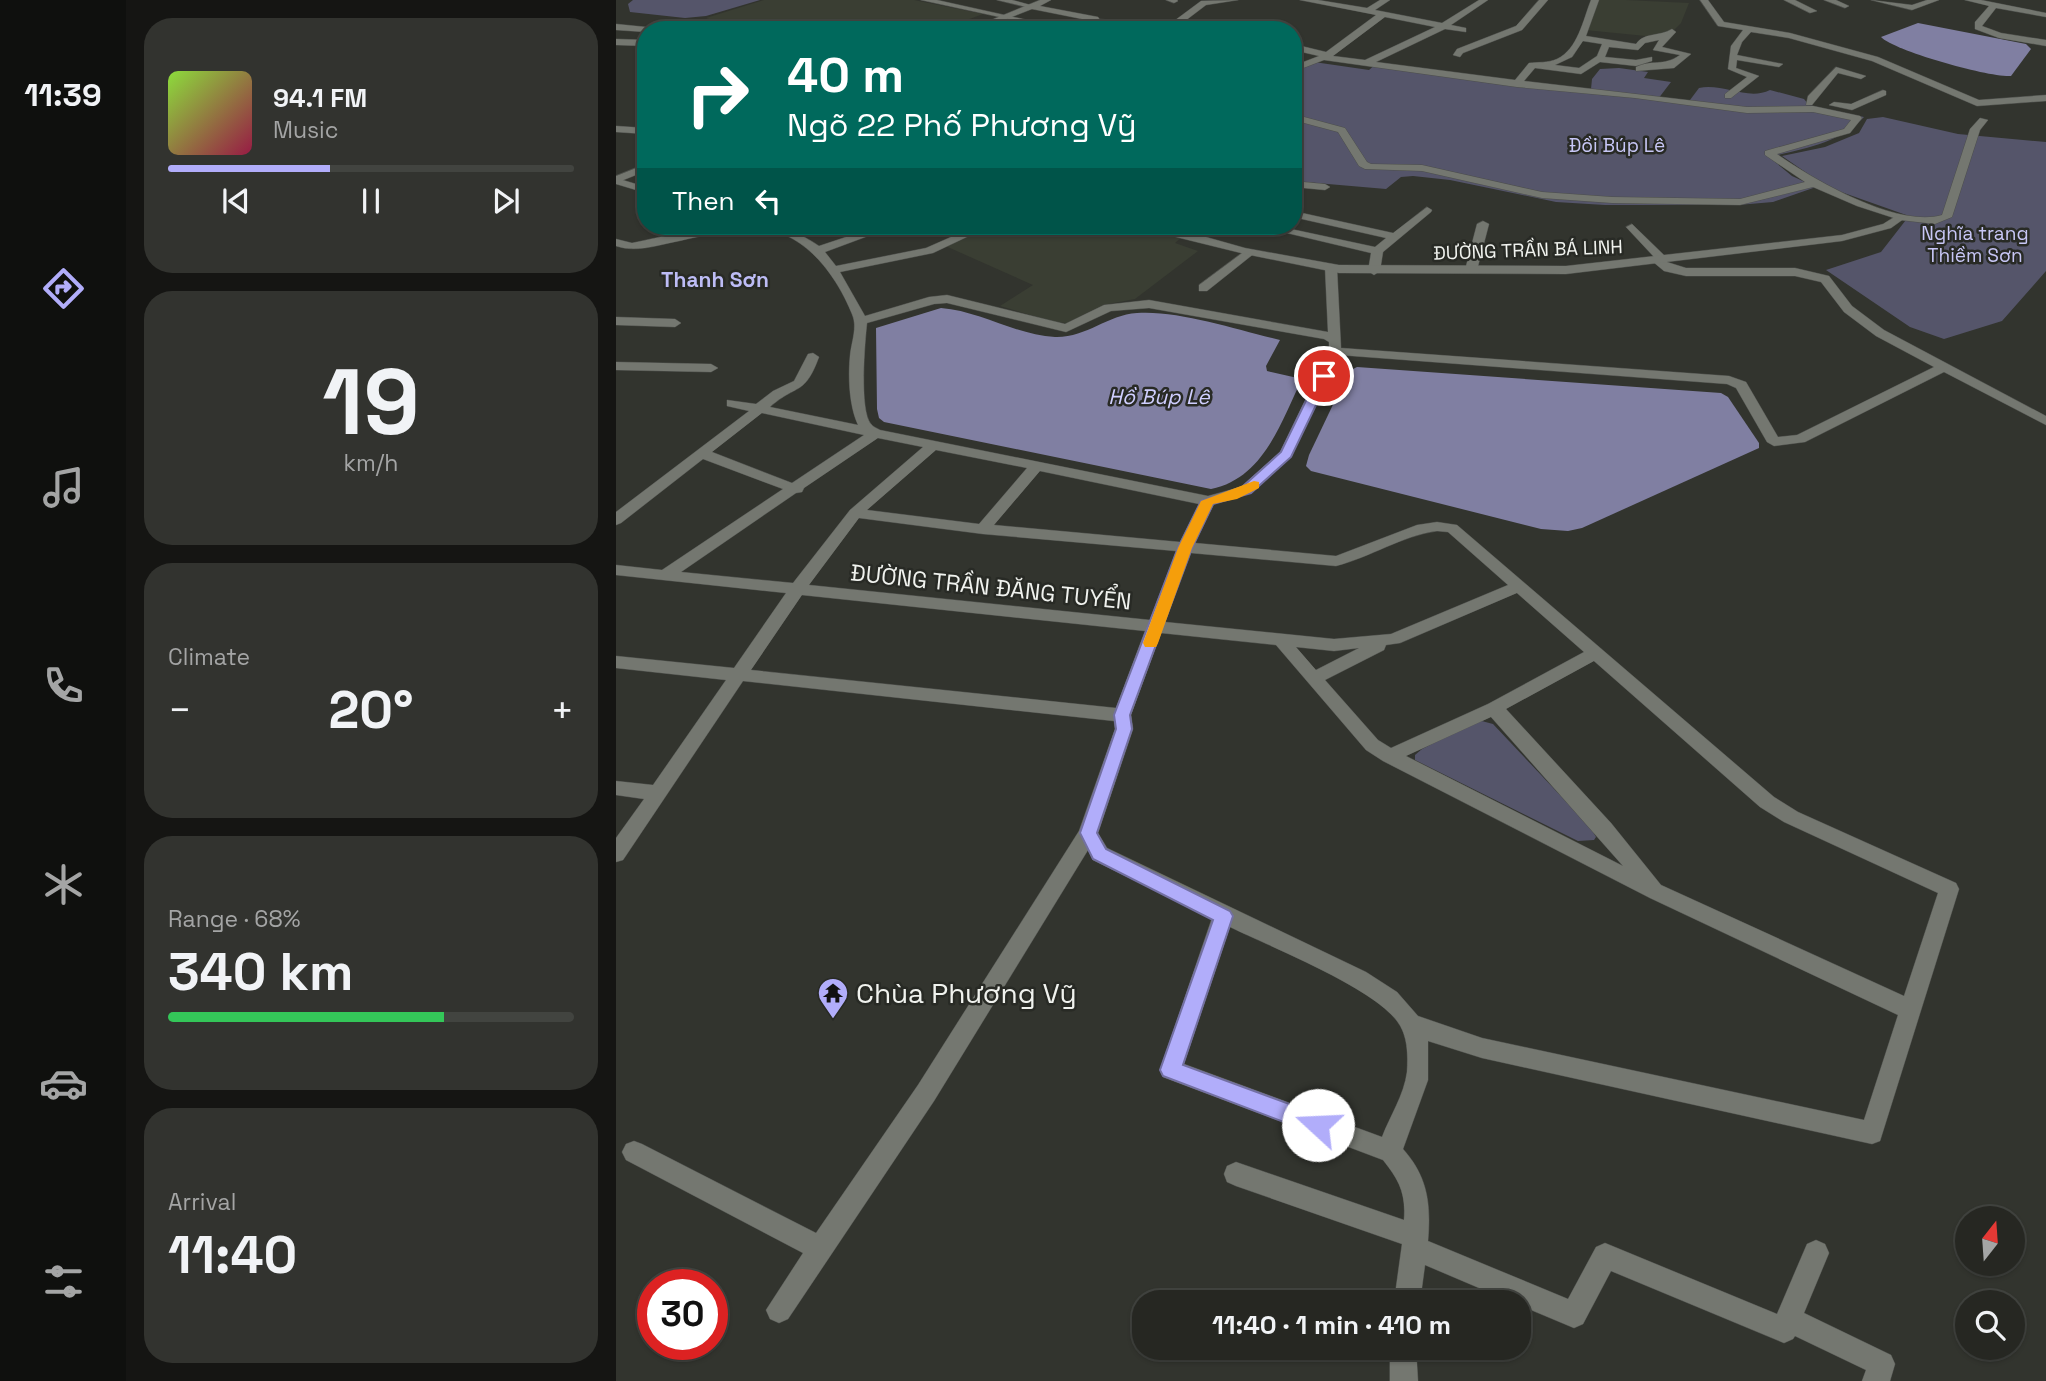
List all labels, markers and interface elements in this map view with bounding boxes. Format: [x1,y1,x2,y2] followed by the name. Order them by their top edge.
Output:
[787,44,904,106] text: 40 m
[672,49,763,140] icon: right
[24,75,102,115] text: 11:39
[273,81,367,115] text: 94.1 FM
[787,105,1137,145] text: Ngõ 22 Phố Phương Vỹ
[273,115,338,145] text: Music
[1569,133,1665,158] park label: Đồi Búp Lê
[217,182,255,220] icon: previous
[352,182,390,220] icon: pause
[487,182,525,220] icon: next
[749,182,787,220] icon: left
[672,184,735,218] text: Then
[1921,221,2029,268] park label: Nghĩa trang Thiềm Sơn
[1433,233,1623,266] street label: ĐƯỜNG TRẦN BÁ LINH
[39,264,88,313] icon: directions
[661,266,769,293] district label: Thanh Sơn
[322,344,420,461] text: 19
[1294,346,1354,406] pin
[1305,357,1343,395] icon: arrive
[1108,383,1211,410] water label: Hồ Búp Lê
[344,448,398,478] text: km/h
[39,463,88,512] icon: music
[849,554,1133,617] street label: ĐƯỜNG TRẦN ĐĂNG TUYỂN
[168,642,250,672] text: Climate
[39,661,88,710] icon: phone
[328,677,414,743] text: 20°
[168,686,192,734] text: −
[550,686,574,734] text: +
[39,860,88,909] icon: climate
[168,904,301,934] text: Range · 68%
[168,939,353,1005] text: 340 km
[856,975,1077,1011] place label: Chùa Phương Vỹ
[816,976,850,1020] temple icon: Chùa Phương Vỹ
[39,1059,88,1108] icon: car
[1281,1088,1355,1162] position arrow
[168,1187,236,1217] text: Arrival
[1955,1206,2025,1276] north arrow
[1955,1206,2025,1360] map controls
[168,1222,297,1288] text: 11:40
[39,1257,88,1306] icon: filters
[637,1269,728,1360] speed limit sign: 30
[1955,1290,2025,1360] button: search
[1212,1308,1451,1342] text: 11:40 · 1 min · 410 m

